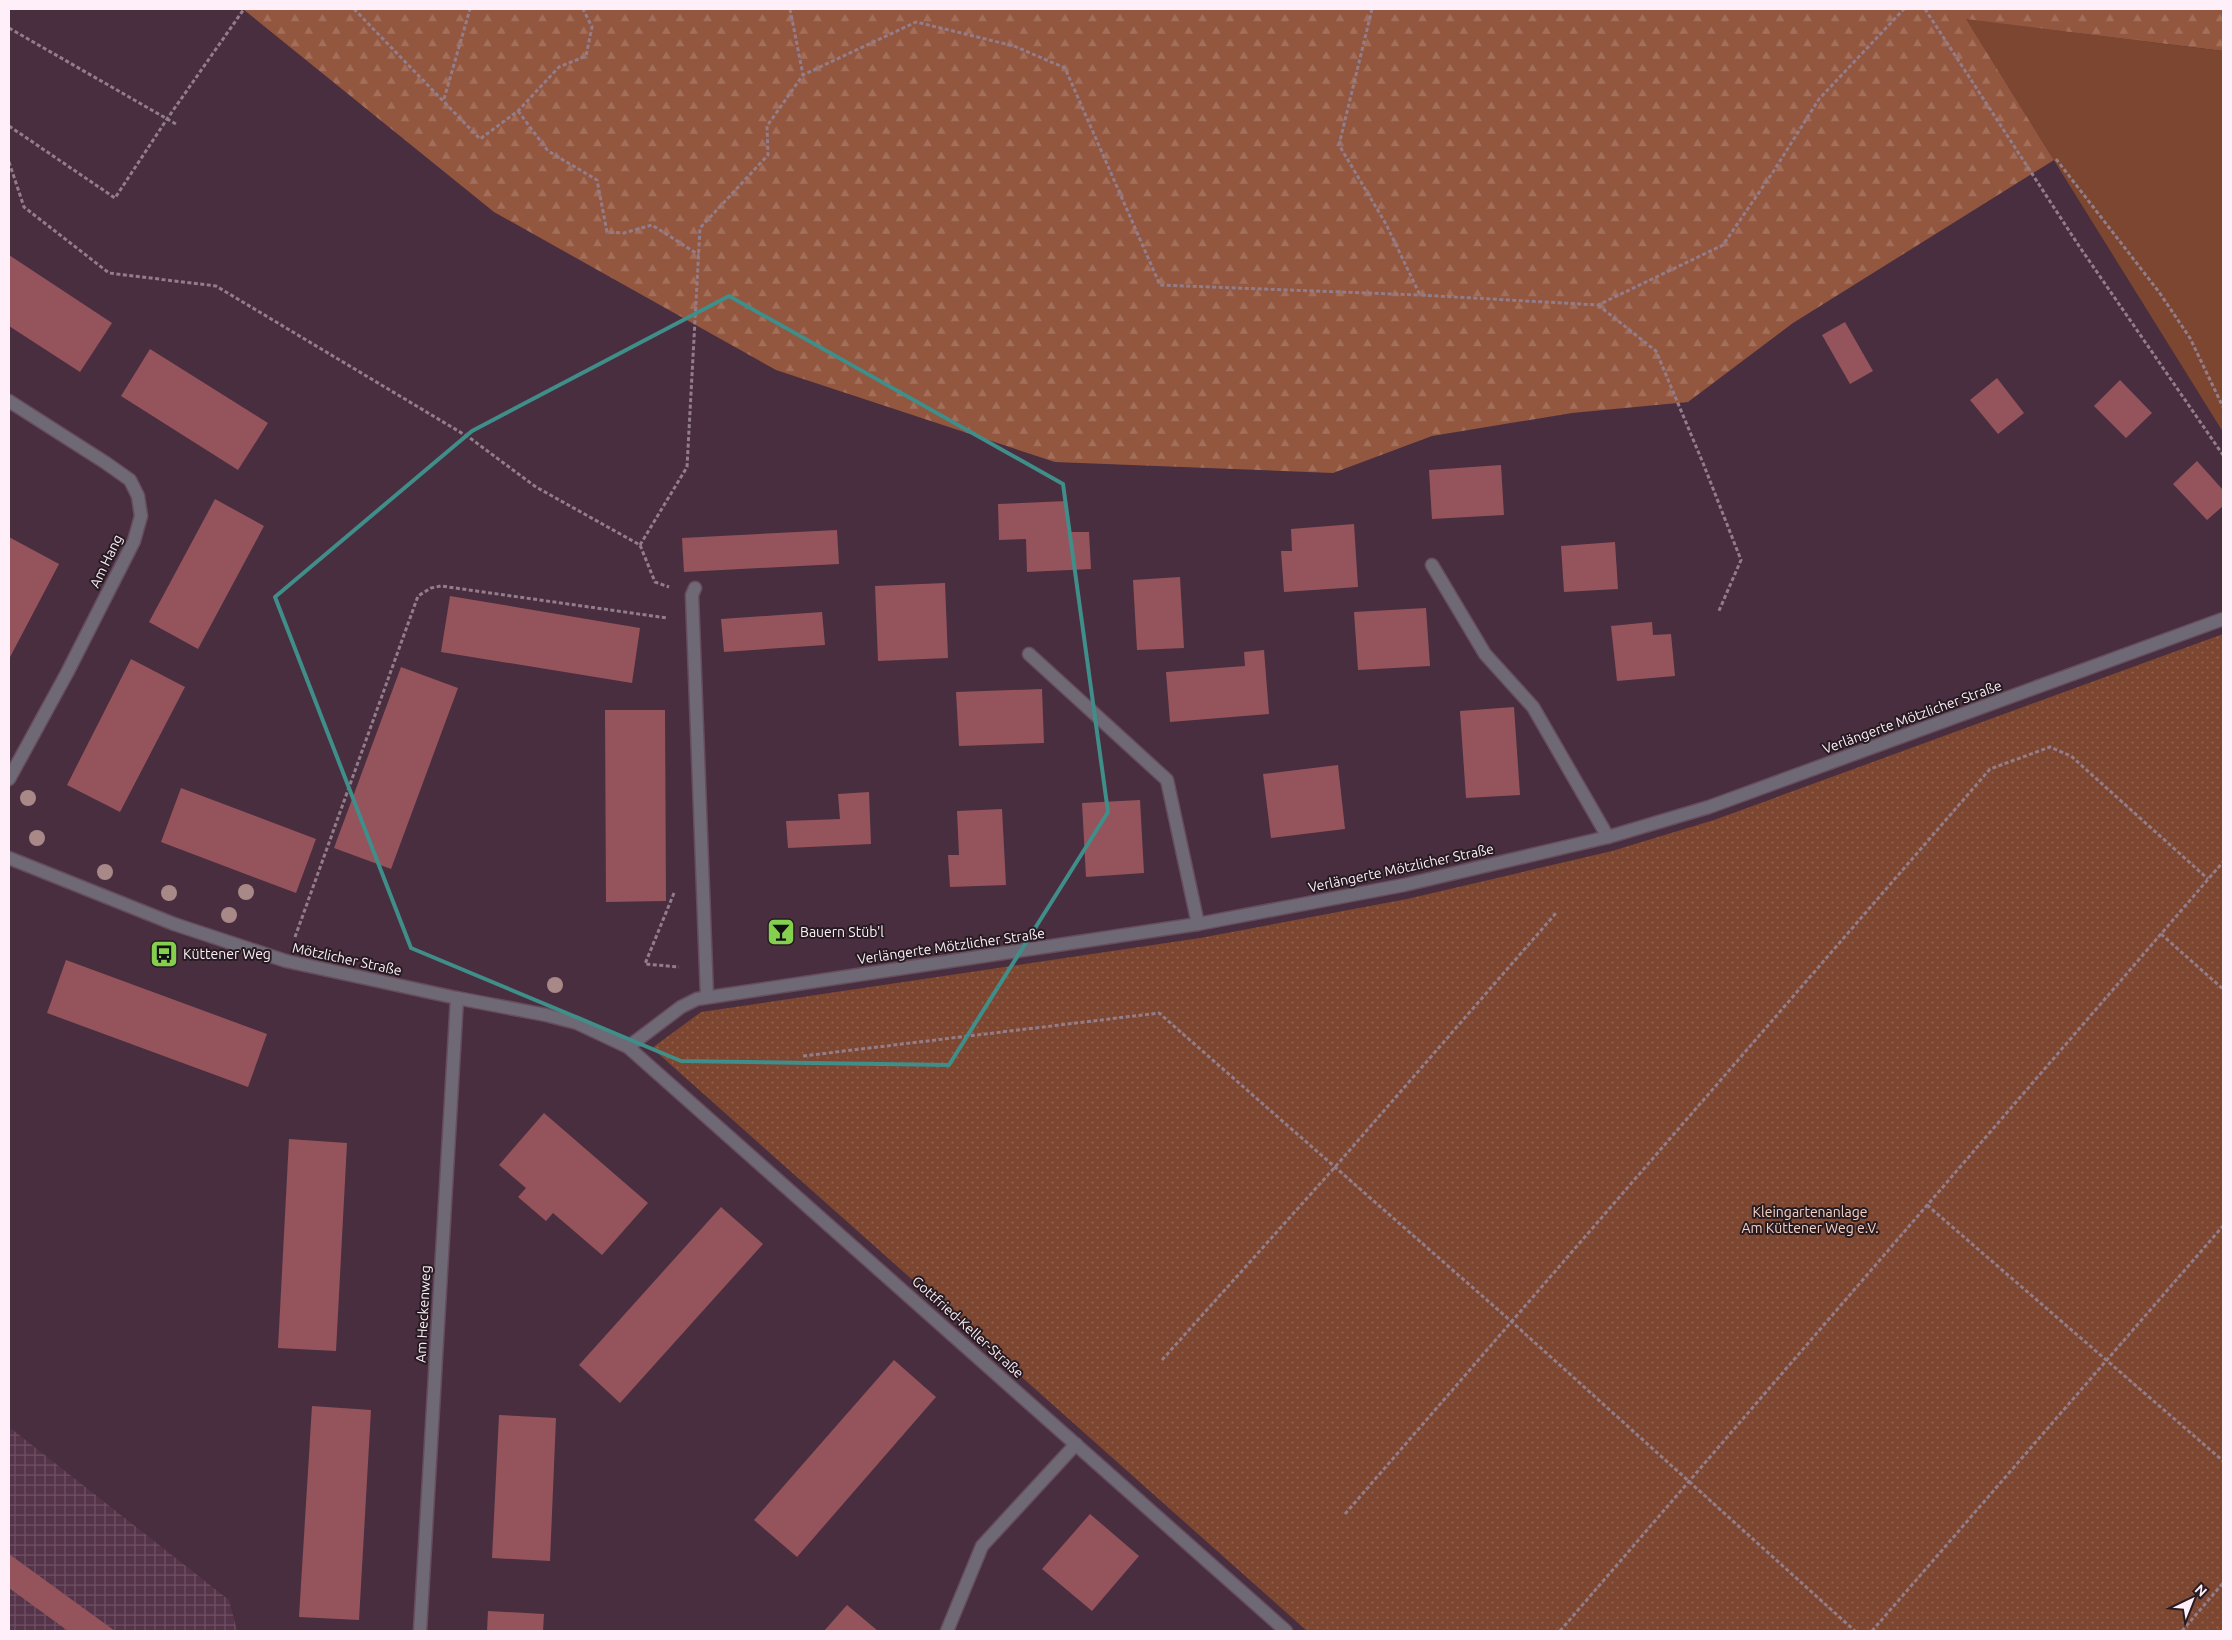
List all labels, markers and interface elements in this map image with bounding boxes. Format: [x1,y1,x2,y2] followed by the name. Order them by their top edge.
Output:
[86,532,126,590] street label: Am Hang
[1820,677,2004,757] street label: Verlängerte Mötzlicher Straße
[1307,840,1495,896] street label: Verlängerte Mötzlicher Straße
[766,917,796,947] bar icon: Bauern Stüb'l
[800,924,884,940] place label: Bauern Stüb'l
[856,925,1046,967] street label: Verlängerte Mötzlicher Straße
[149,939,179,969] bus stop icon: Küttener Weg
[291,940,403,978] street label: Mötzlicher Straße
[183,946,271,962] place label: Küttener Weg
[1741,1204,1879,1236] park label: Kleingartenanlage Am Küttener Weg e.V.
[412,1265,434,1363] street label: Am Heckenweg
[909,1273,1027,1381] street label: Gottfried-Keller-Straße
[2167,1575,2217,1625] north arrow
[2192,1581,2210,1600] text: N

